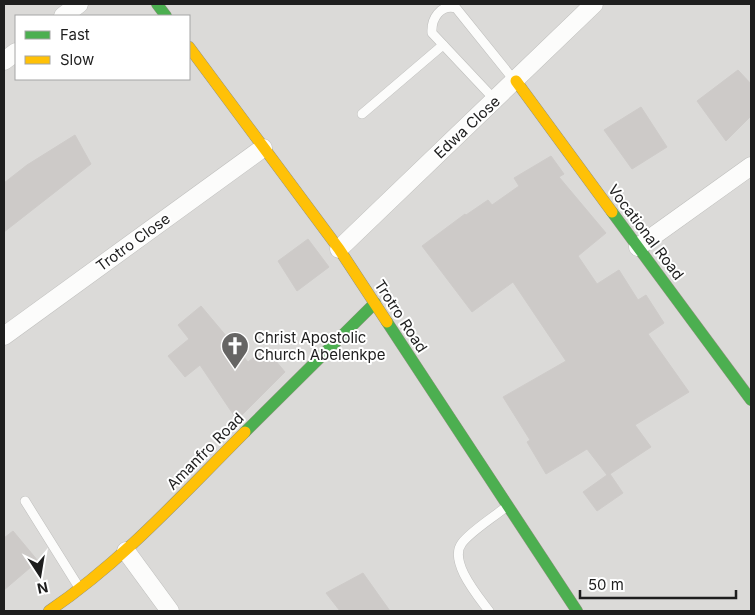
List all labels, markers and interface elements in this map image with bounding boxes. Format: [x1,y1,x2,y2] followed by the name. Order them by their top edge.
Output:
[15,15,190,80] legend
[60,25,90,44] text: Fast
[60,50,94,69] text: Slow
[430,92,504,162] street label: Edwa Close
[604,181,688,283] street label: Vocational Road
[92,209,174,275] street label: Trotro Close
[370,276,432,356] street label: Trotro Road
[254,328,385,364] place label: Christ Apostolic Church Abelenkpe
[220,331,250,370] church icon: Christ Apostolic Church Abelenkpe
[163,409,247,493] street label: Amanfro Road
[15,550,65,600] north arrow
[580,568,736,600] scale bar
[588,575,624,594] text: 50 m
[36,579,50,598] text: N

